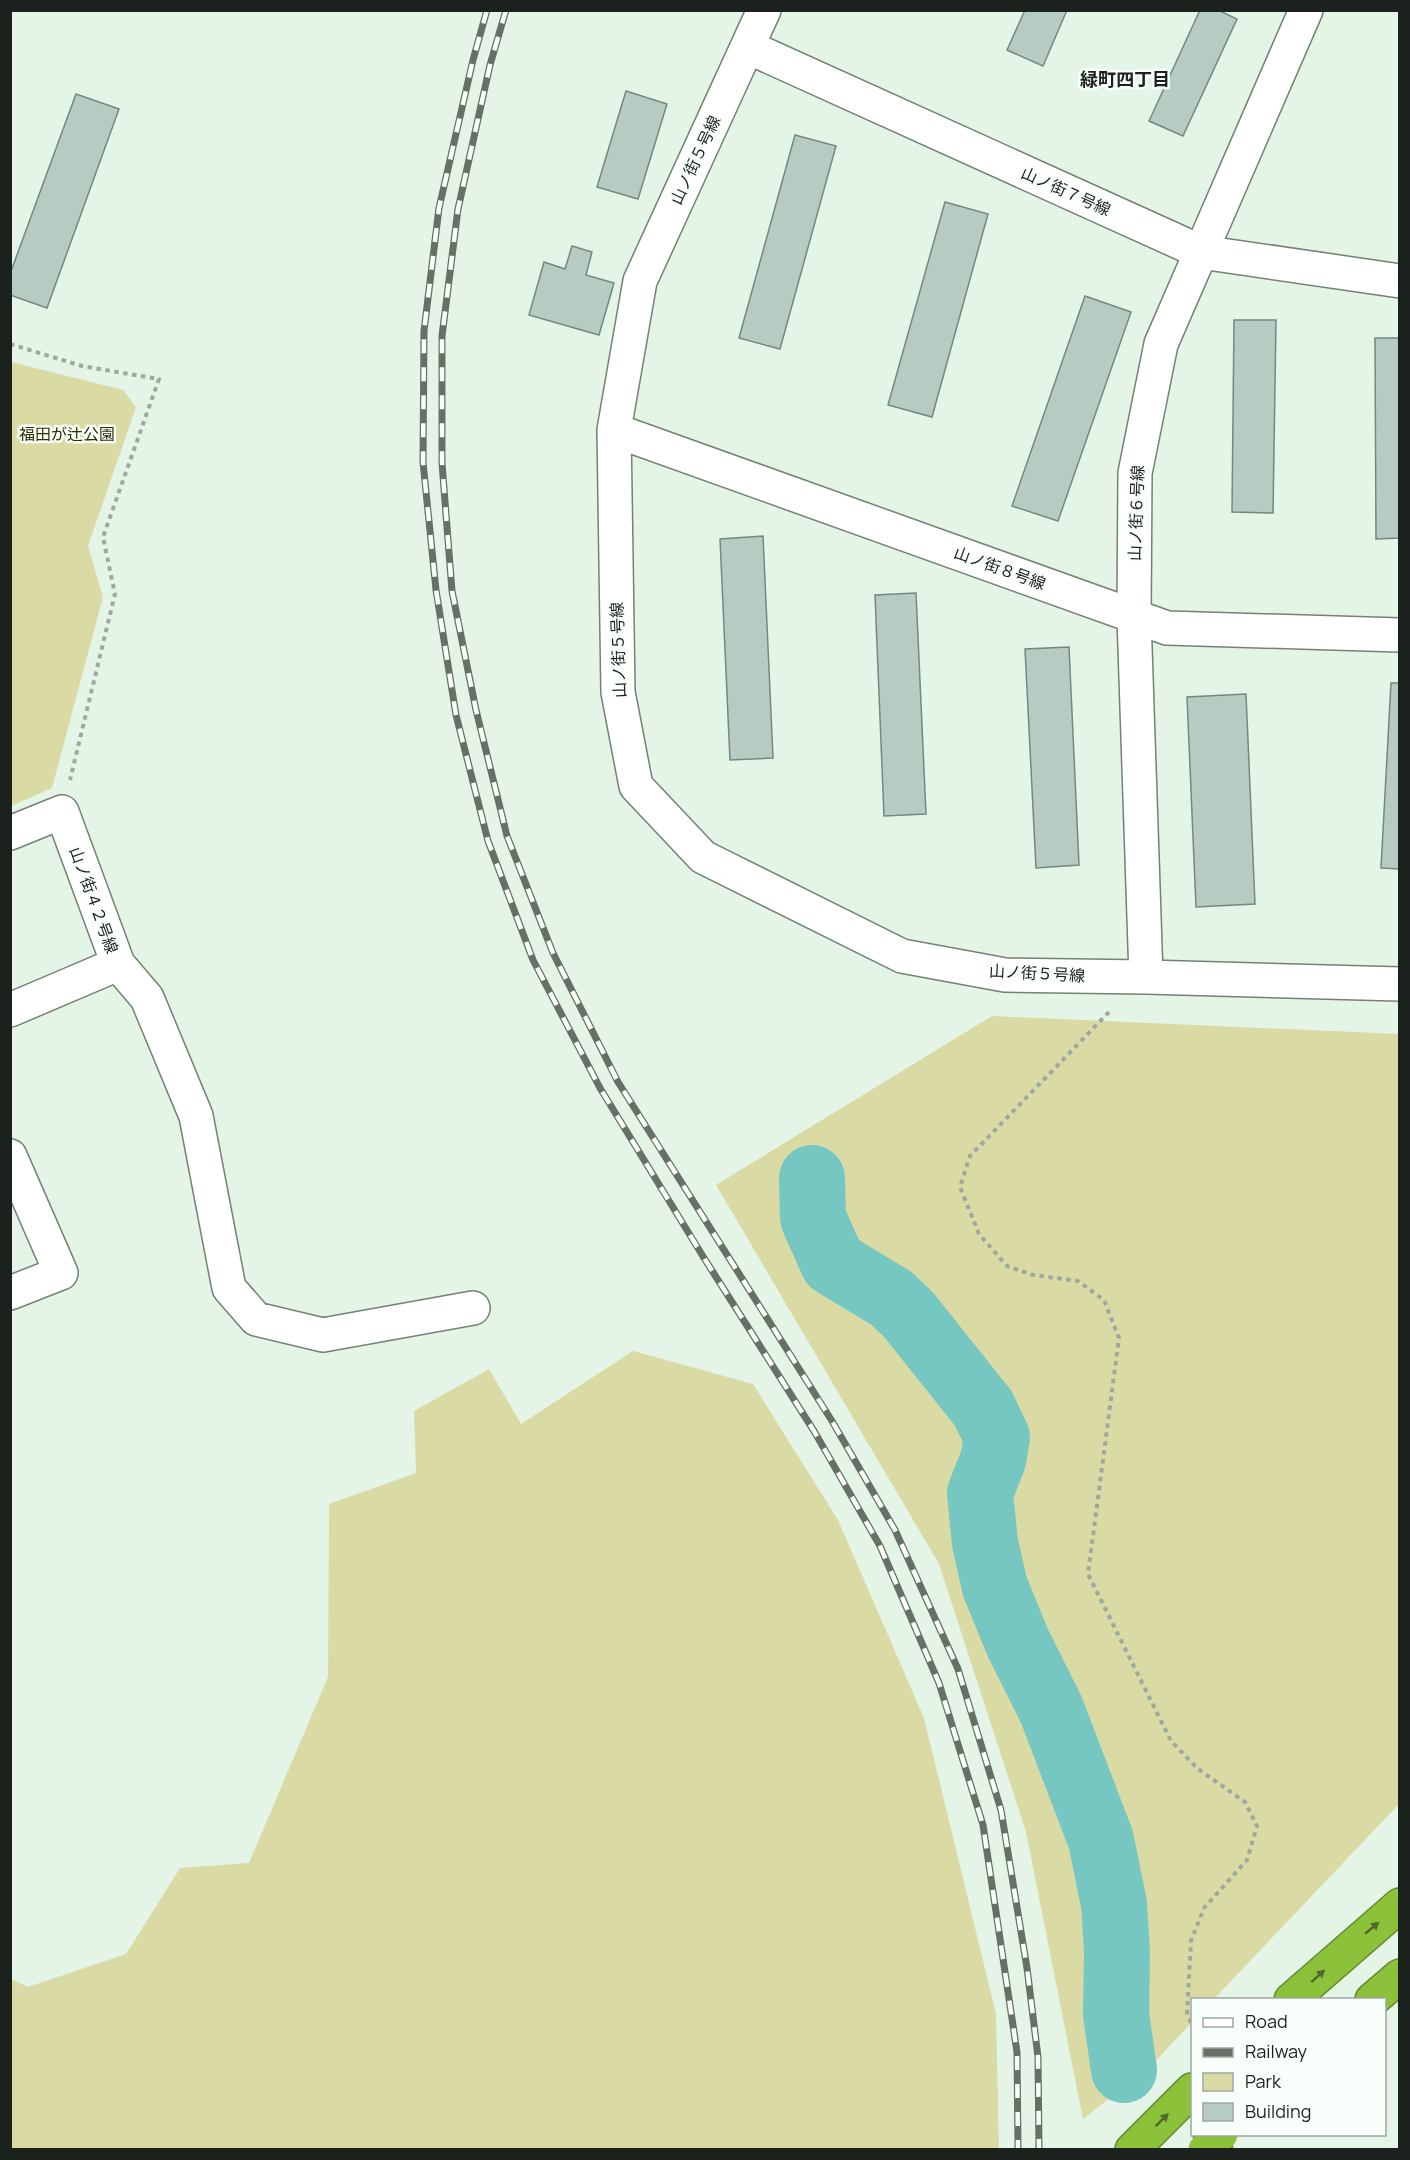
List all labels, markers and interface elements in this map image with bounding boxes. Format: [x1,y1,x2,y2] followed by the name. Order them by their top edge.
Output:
[1080,67,1170,91] district label: 緑町四丁目
[665,112,725,208] street label: 山ノ街５号線
[1018,161,1114,221] street label: 山ノ街７号線
[19,423,115,445] park label: 福田が辻公園
[1123,465,1149,561] street label: 山ノ街６号線
[951,541,1049,595] street label: 山ノ街８号線
[605,602,631,698] street label: 山ノ街５号線
[65,844,123,956] street label: 山ノ街４２号線
[988,960,1086,986] street label: 山ノ街５号線
[1364,1922,1379,1935] one-way arrow
[1310,1969,1325,1983] one-way arrow
[1191,1998,1386,2136] legend
[1245,2009,1288,2033] text: Road
[1245,2039,1307,2063] text: Railway
[1245,2069,1282,2093] text: Park
[1245,2099,1311,2123] text: Building
[1155,2113,1169,2127] one-way arrow

